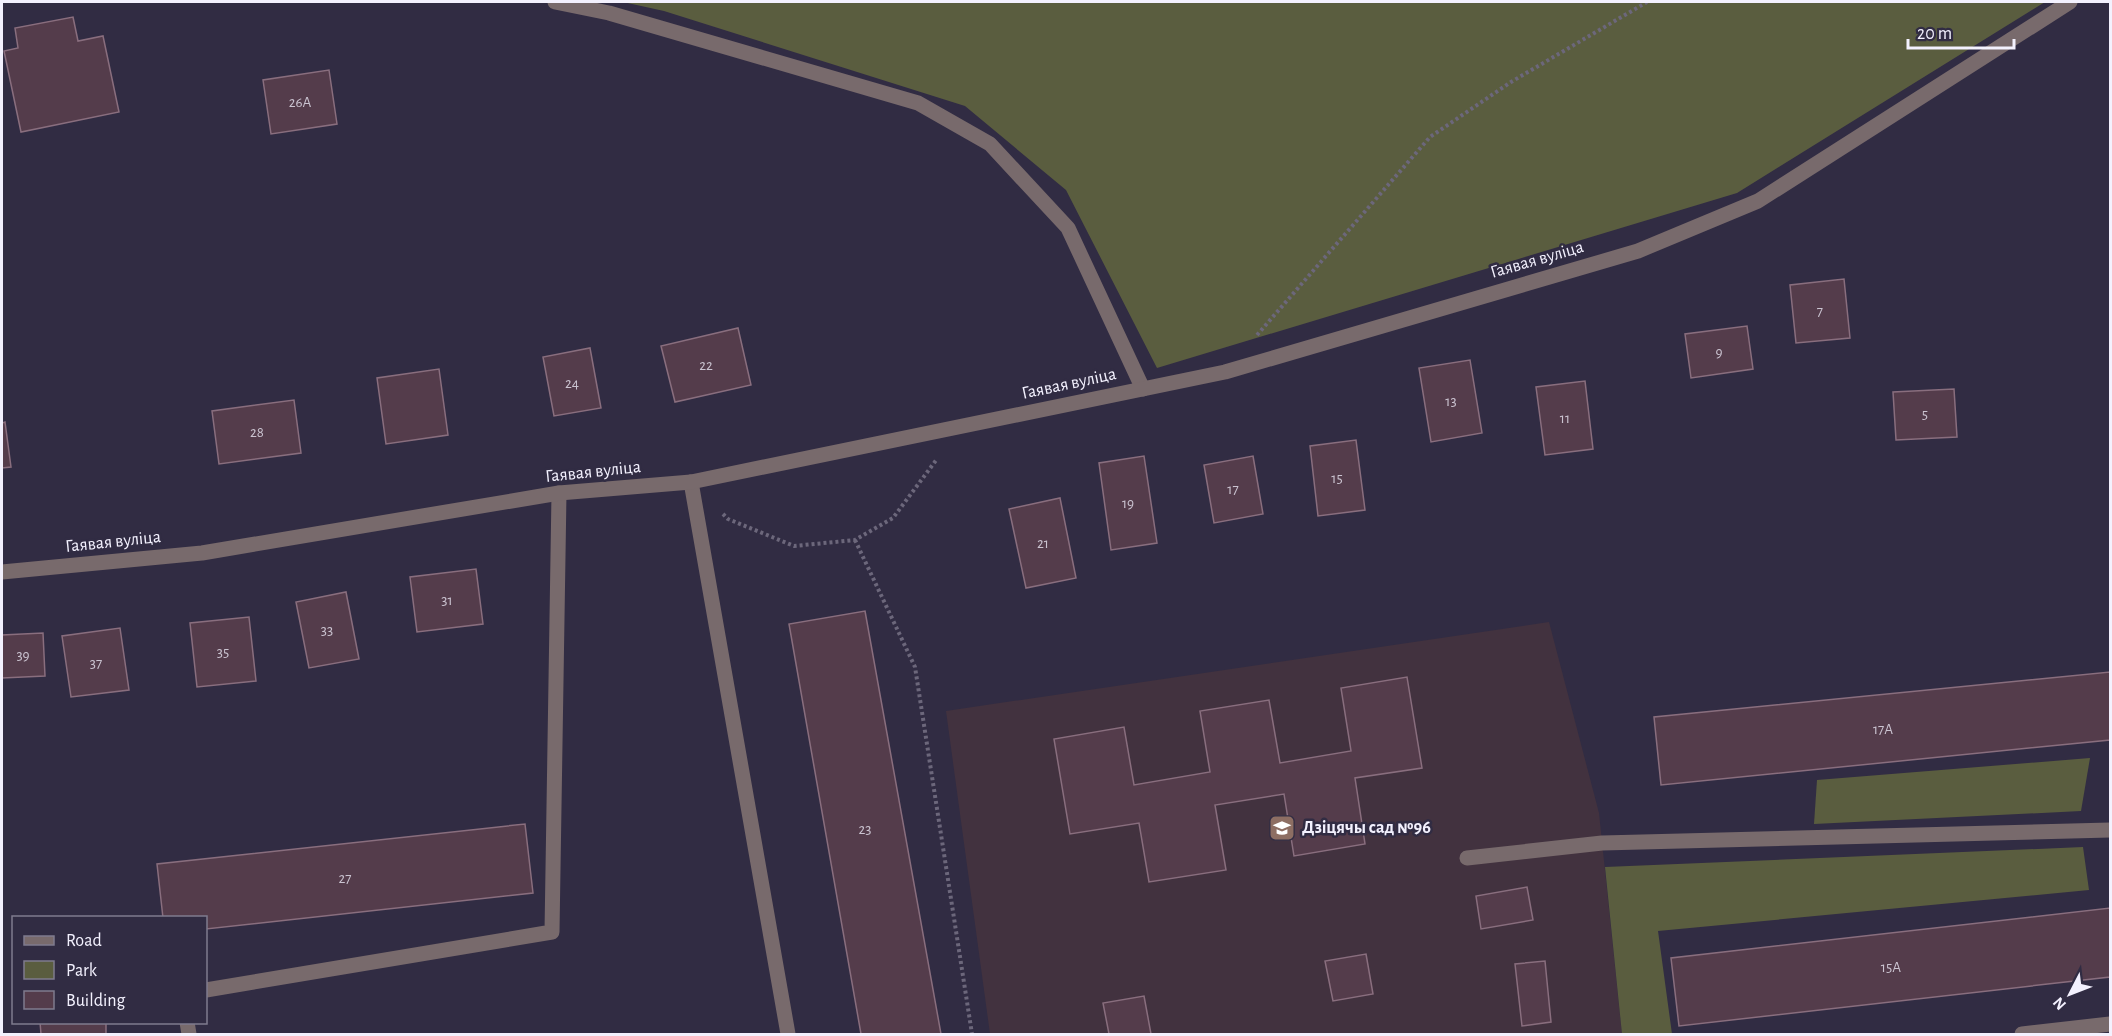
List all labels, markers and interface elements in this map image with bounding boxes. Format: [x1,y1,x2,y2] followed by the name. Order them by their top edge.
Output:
[1908,12,2014,50] scale bar
[1917,25,1952,43] text: 20 m
[289,95,312,110] house number: 26А
[1488,238,1586,282] street label: Гаявая вуліца
[1817,304,1823,319] house number: 7
[1715,345,1723,360] house number: 9
[699,358,713,373] house number: 22
[1020,365,1118,403] street label: Гаявая вуліца
[565,376,579,391] house number: 24
[1445,394,1457,409] house number: 13
[1922,407,1928,422] house number: 5
[1560,411,1570,426] house number: 11
[250,425,264,440] house number: 28
[544,458,642,486] street label: Гаявая вуліца
[1331,471,1343,486] house number: 15
[1227,482,1239,497] house number: 17
[1122,496,1134,511] house number: 19
[64,528,162,556] street label: Гаявая вуліца
[1037,536,1049,551] house number: 21
[441,593,453,608] house number: 31
[321,623,333,638] house number: 33
[217,645,229,660] house number: 35
[16,648,30,663] house number: 39
[90,656,102,671] house number: 37
[1873,722,1893,737] house number: 17А
[1267,813,1297,843] school or university icon: Дзіцячы сад №96
[1302,819,1431,837] place label: Дзіцячы сад №96
[858,822,872,837] house number: 23
[338,871,352,886] house number: 27
[12,916,207,1024] legend
[66,932,102,950] text: Road
[1881,960,1901,975] house number: 15А
[66,962,98,980] text: Park
[2040,964,2100,1024] north arrow
[66,992,126,1010] text: Building
[2050,994,2069,1013] text: N

